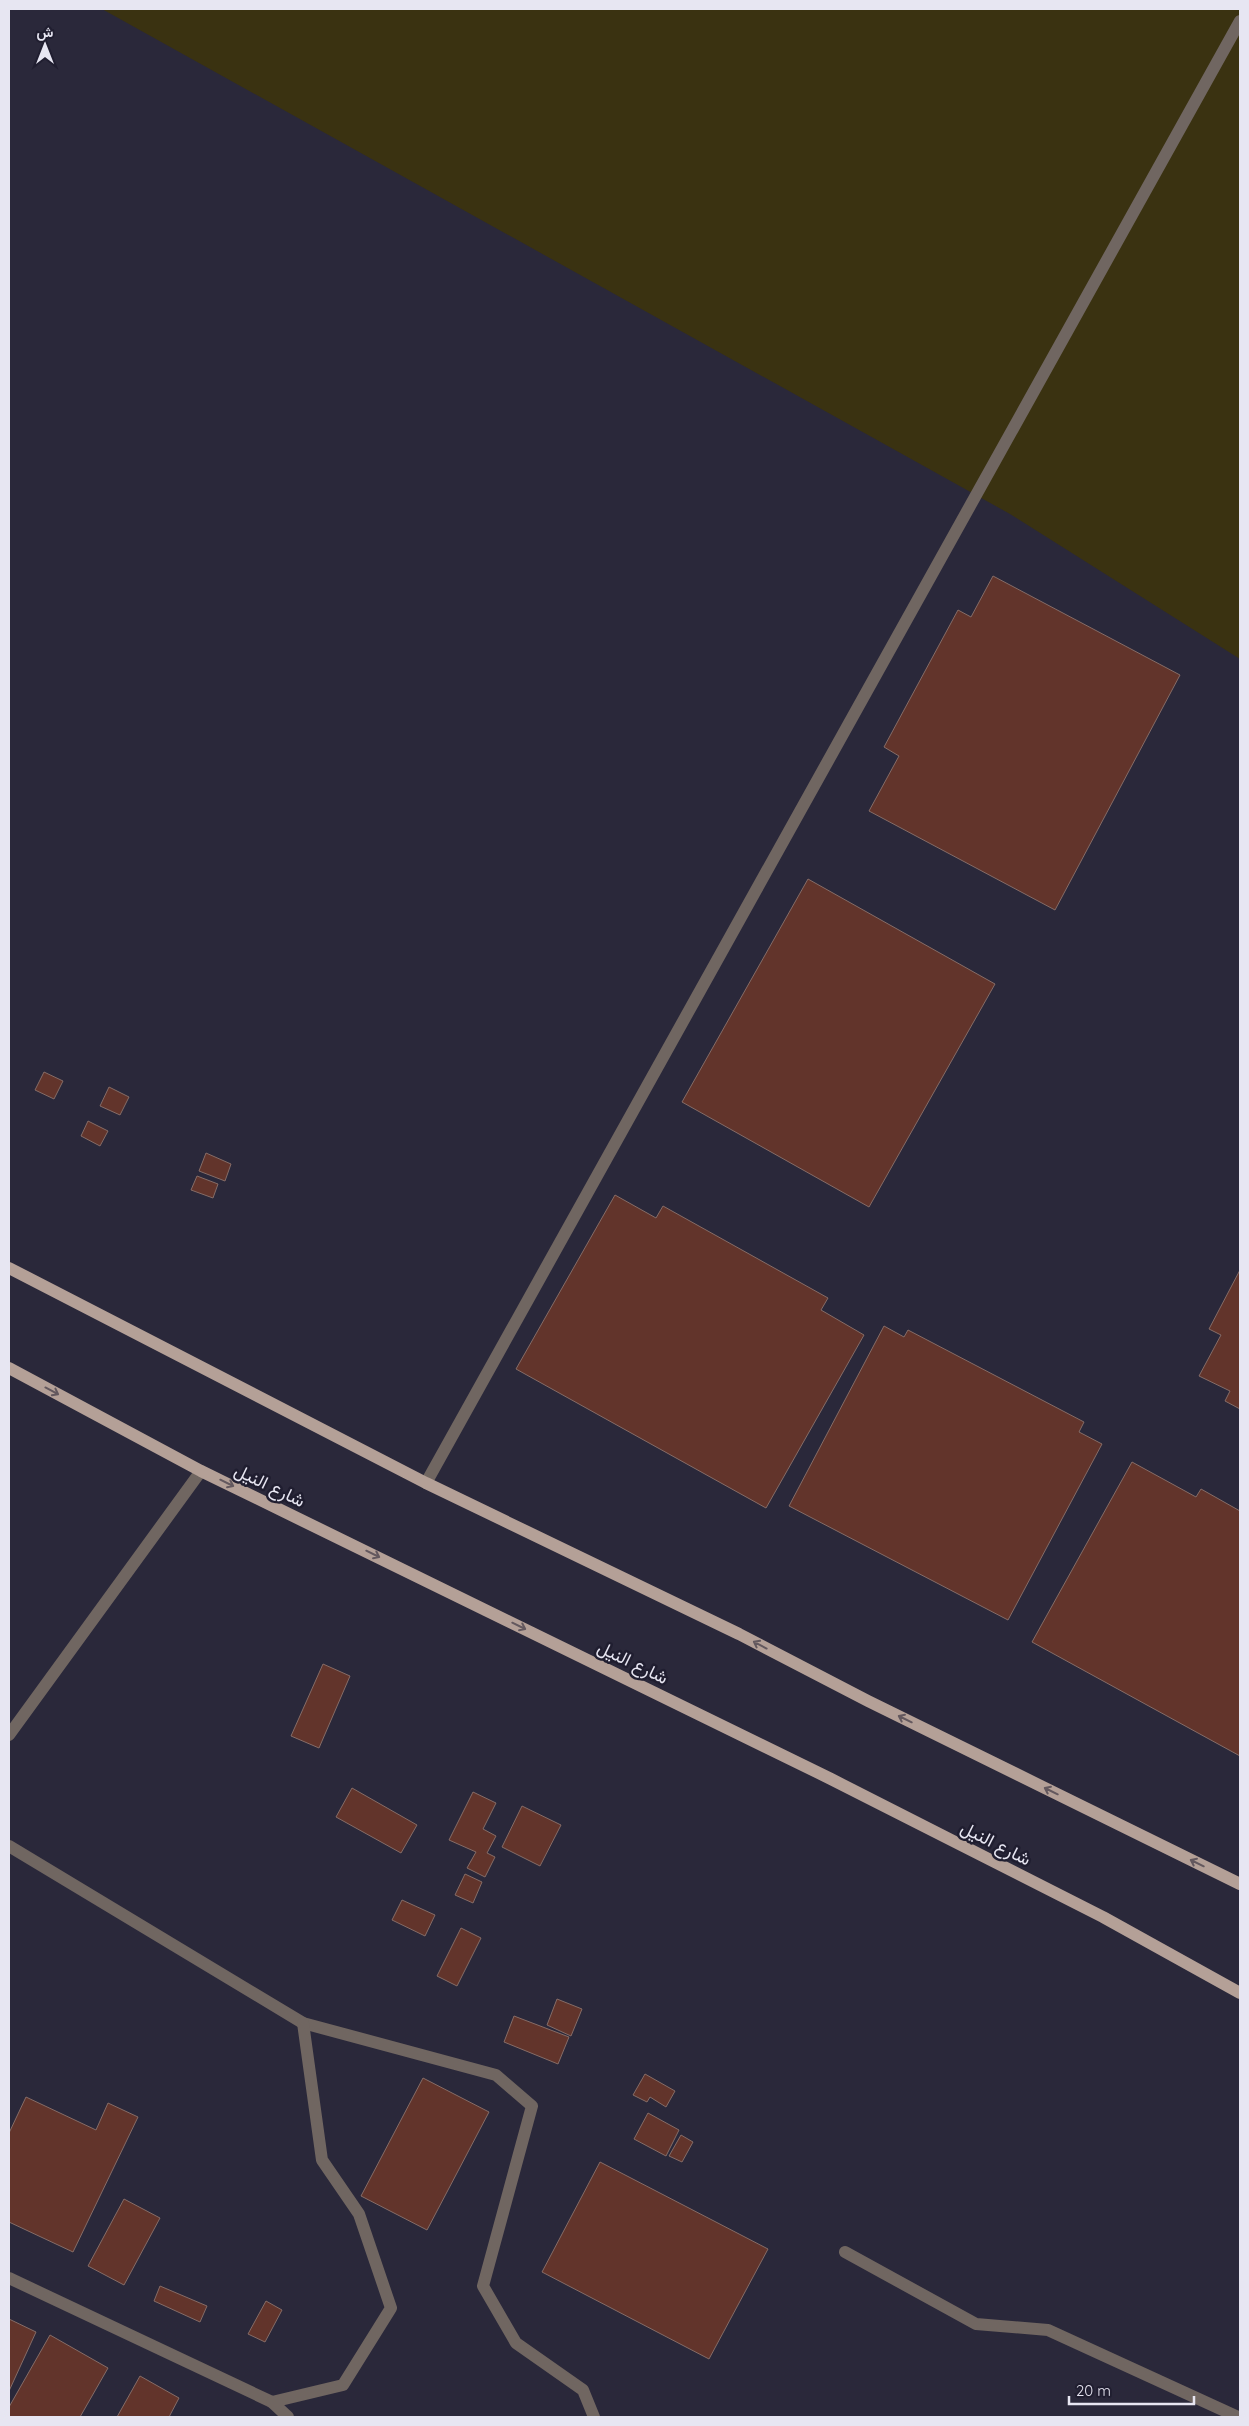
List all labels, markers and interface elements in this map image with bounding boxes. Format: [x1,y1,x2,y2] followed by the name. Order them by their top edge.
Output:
[20,20,70,70] north arrow
[37,23,54,41] text: ش
[44,1387,59,1396] one-way arrow
[230,1458,309,1513] street label: شارع النيل
[219,1478,234,1488] one-way arrow
[365,1550,380,1560] one-way arrow
[511,1621,526,1631] one-way arrow
[593,1635,672,1690] street label: شارع النيل
[753,1640,768,1649] one-way arrow
[898,1714,913,1724] one-way arrow
[1044,1786,1059,1795] one-way arrow
[957,1816,1035,1871] street label: شارع النيل
[1189,1857,1204,1867] one-way arrow
[1069,2374,1194,2406] scale bar
[1076,2381,1111,2400] text: 20 m

